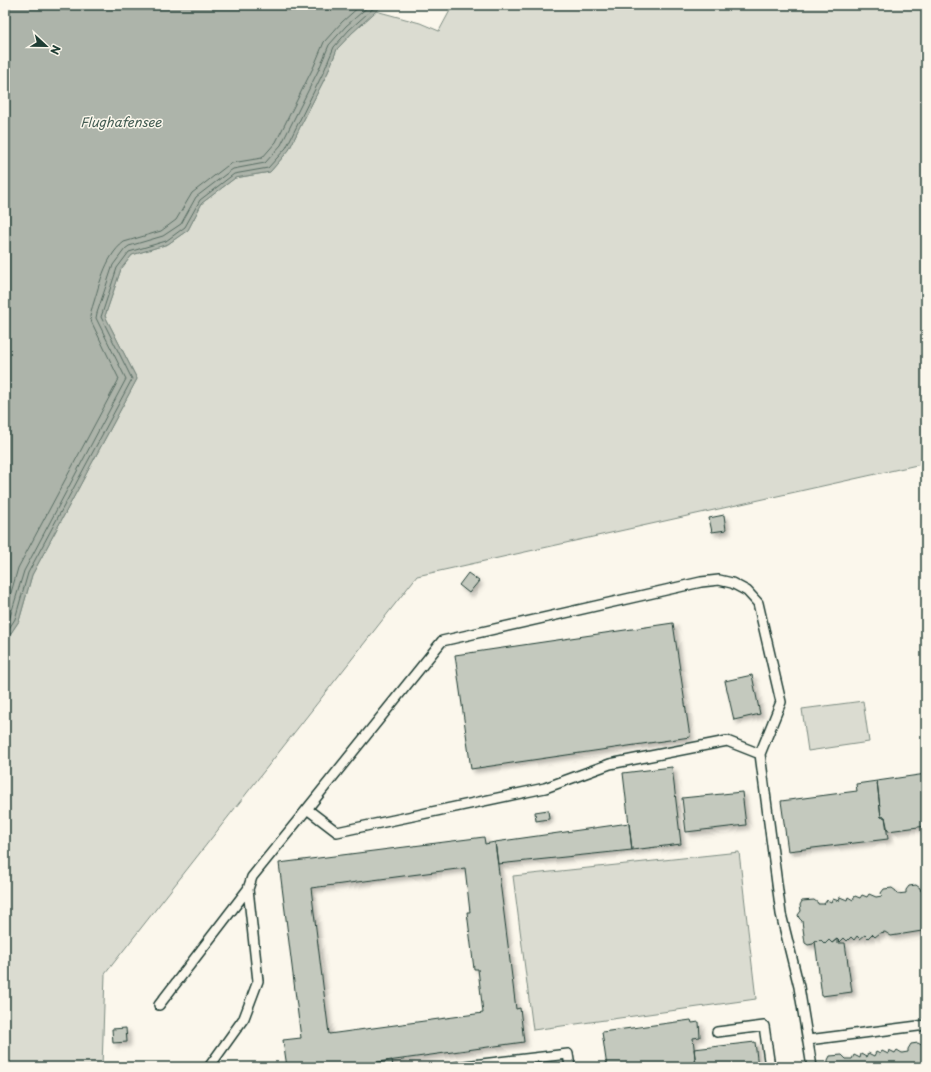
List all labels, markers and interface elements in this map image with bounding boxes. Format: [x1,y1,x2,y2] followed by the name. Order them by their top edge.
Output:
[26,26,66,66] north arrow
[46,43,65,57] text: N
[80,112,162,131] water label: Flughafensee

